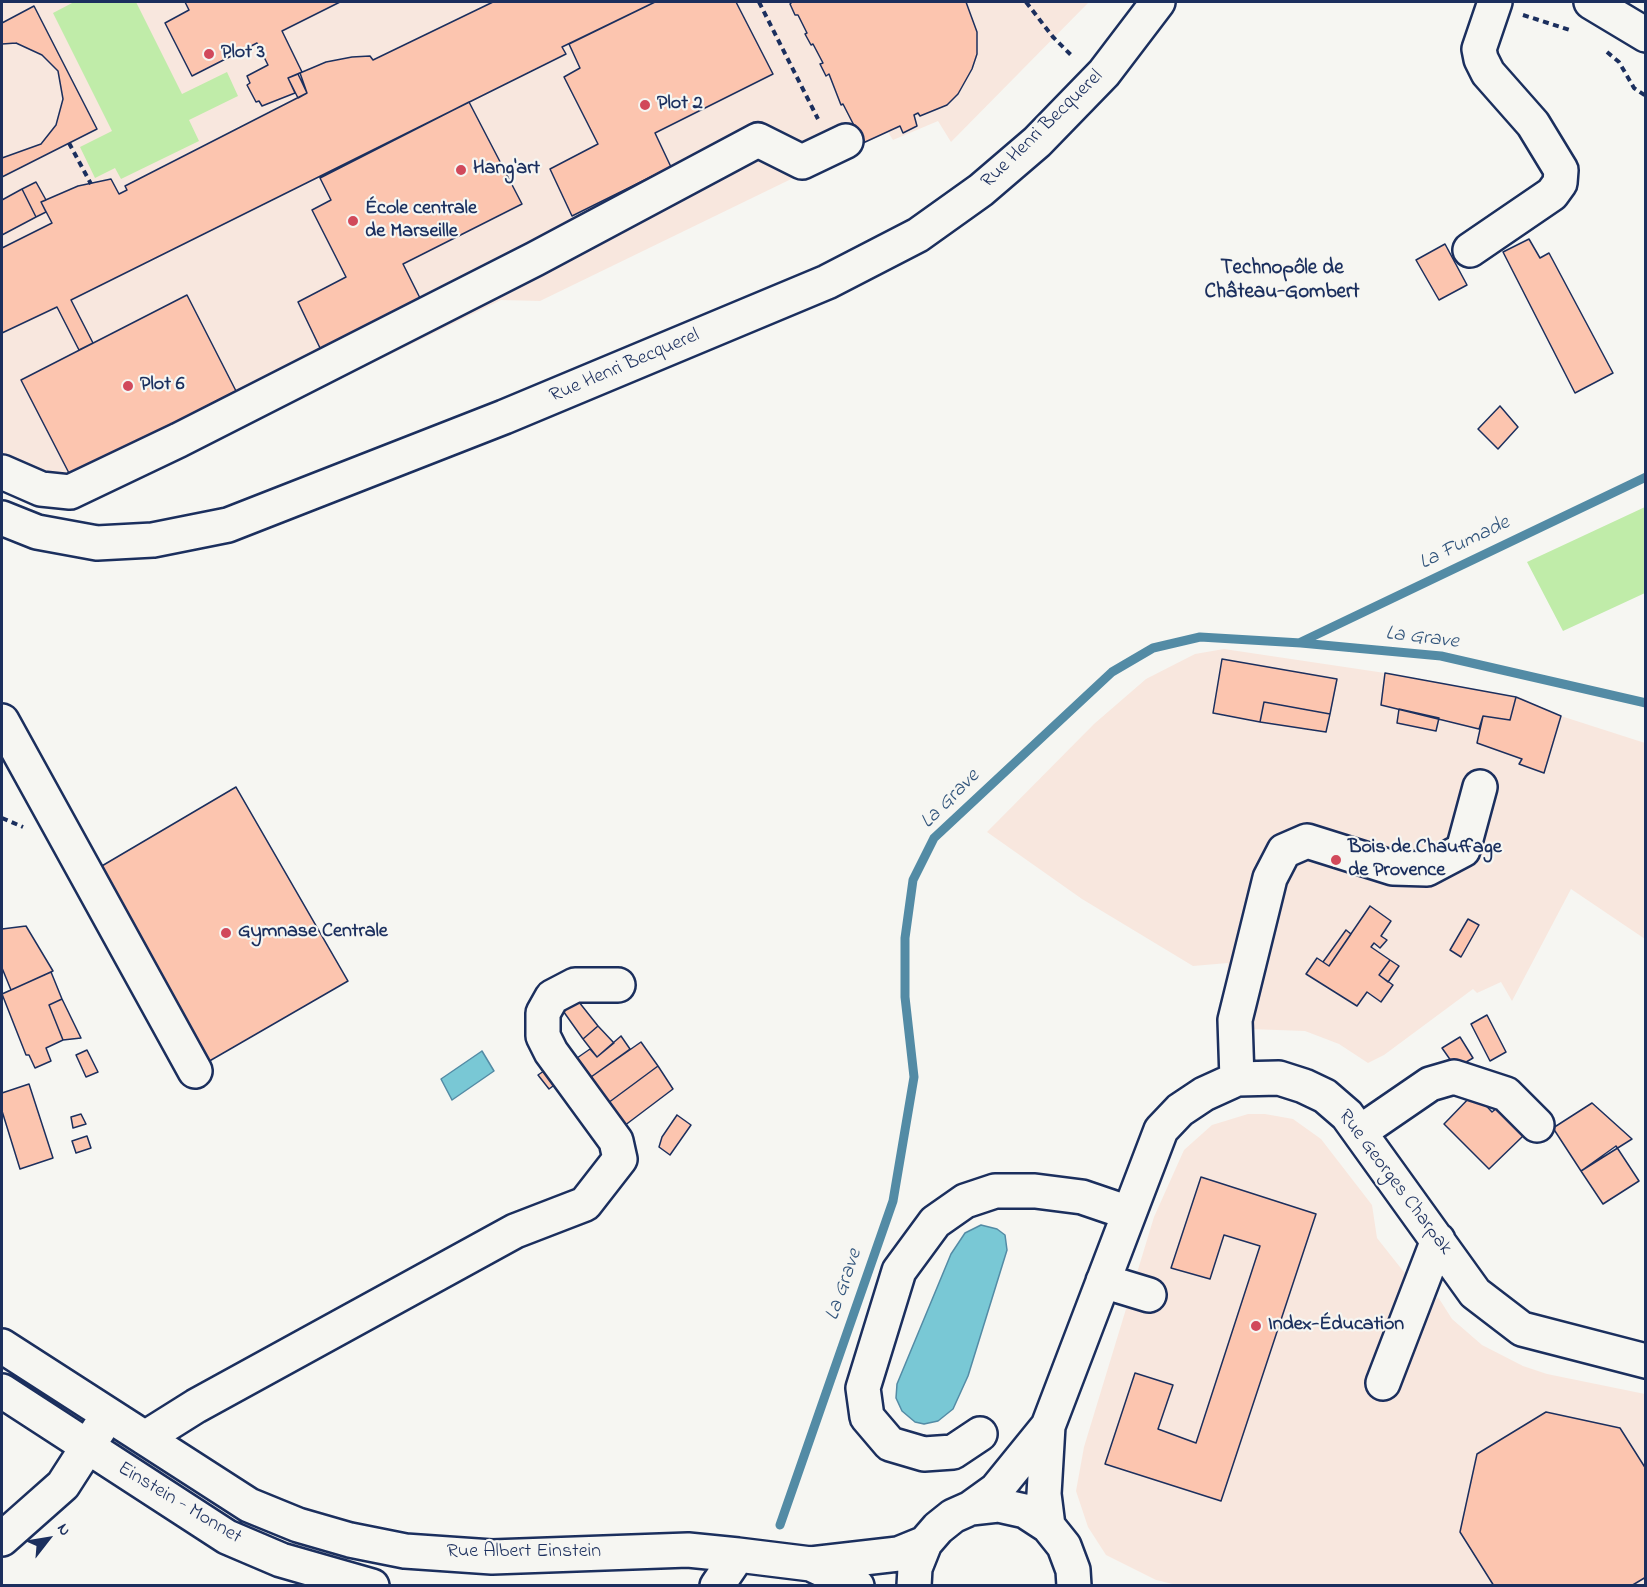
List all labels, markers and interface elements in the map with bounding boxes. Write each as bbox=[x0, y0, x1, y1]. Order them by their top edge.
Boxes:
place label: Plot 3 bbox=[221, 42, 265, 66]
marker: Plot 3 bbox=[202, 47, 216, 61]
street label: Rue Henri Becquerel bbox=[977, 66, 1109, 194]
place label: Plot 2 bbox=[657, 93, 703, 117]
marker: Plot 2 bbox=[638, 98, 652, 112]
place label: Hang'art bbox=[473, 158, 540, 182]
marker: Hang'art bbox=[454, 163, 468, 177]
place label: École centrale de Marseille bbox=[365, 198, 477, 245]
marker: École centrale de Marseille bbox=[346, 214, 360, 228]
district label: Technopôle de Château-Gombert bbox=[1205, 257, 1359, 307]
street label: Rue Henri Becquerel bbox=[547, 325, 703, 409]
place label: Plot 6 bbox=[140, 374, 185, 398]
marker: Plot 6 bbox=[121, 379, 135, 393]
water label: La Fumade bbox=[1416, 511, 1514, 577]
water label: La Grave bbox=[1384, 622, 1460, 656]
water label: La Grave bbox=[916, 765, 986, 835]
place label: Bois de Chauffage de Provence bbox=[1348, 837, 1502, 884]
marker: Bois de Chauffage de Provence bbox=[1329, 853, 1343, 867]
place label: Gymnase Centrale bbox=[238, 921, 388, 945]
marker: Gymnase Centrale bbox=[219, 926, 233, 940]
street label: Rue Georges Charpak bbox=[1332, 1106, 1456, 1260]
water label: La Grave bbox=[821, 1246, 869, 1324]
place label: Index-Éducation bbox=[1268, 1314, 1404, 1338]
marker: Index-Éducation bbox=[1249, 1319, 1263, 1333]
street label: Einstein - Monnet bbox=[113, 1458, 245, 1550]
north arrow bbox=[18, 1509, 78, 1569]
text: N bbox=[50, 1519, 76, 1541]
street label: Rue Albert Einstein bbox=[447, 1541, 601, 1565]

